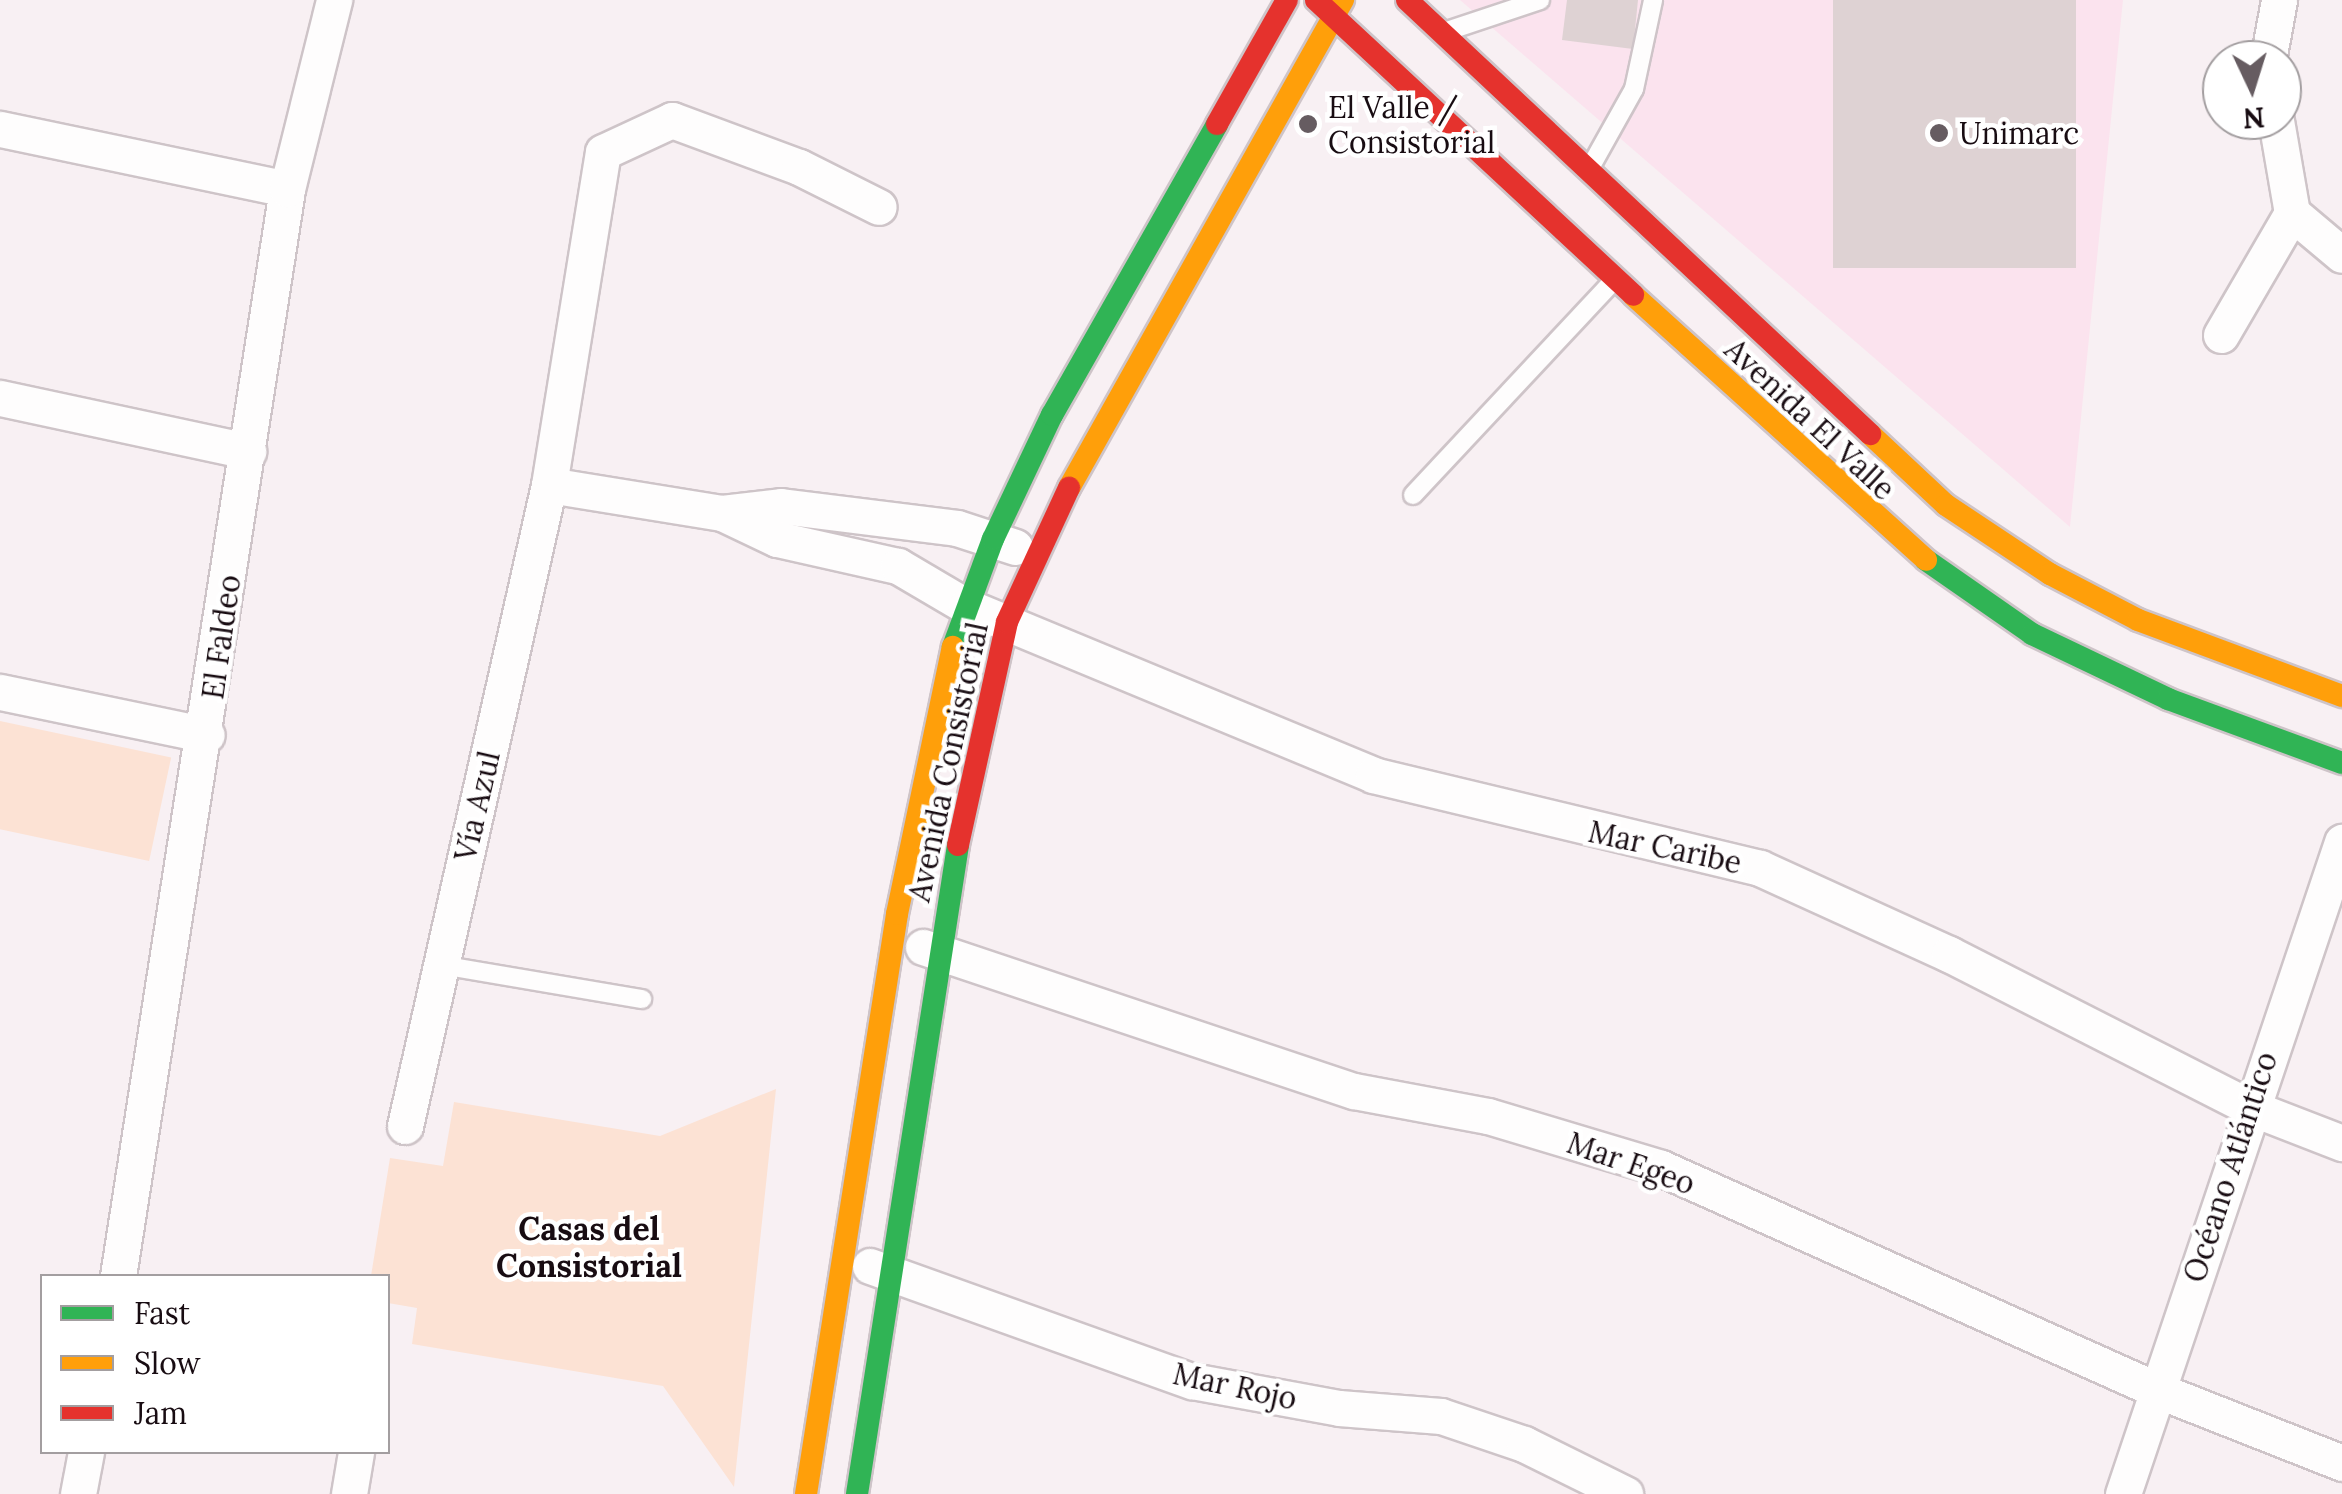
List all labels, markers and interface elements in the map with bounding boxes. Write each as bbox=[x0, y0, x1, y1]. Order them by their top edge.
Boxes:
north arrow bbox=[2202, 40, 2302, 140]
place label: El Valle / Consistorial bbox=[1328, 89, 1495, 160]
text: N bbox=[2242, 99, 2266, 137]
marker: El Valle / Consistorial bbox=[1297, 113, 1319, 135]
place label: Unimarc bbox=[1959, 115, 2079, 151]
marker: Unimarc bbox=[1928, 122, 1950, 144]
street label: Avenida El Valle bbox=[1718, 331, 1902, 507]
street label: El Faldeo bbox=[194, 573, 248, 701]
street label: Avenida Consistorial bbox=[901, 619, 995, 905]
street label: Vía Azul bbox=[447, 747, 507, 865]
street label: Mar Caribe bbox=[1585, 813, 1745, 881]
street label: Océano Atlántico bbox=[2176, 1047, 2284, 1287]
street label: Mar Egeo bbox=[1562, 1124, 1700, 1202]
district label: Casas del Consistorial bbox=[496, 1211, 682, 1286]
legend bbox=[40, 1274, 390, 1454]
text: Fast bbox=[134, 1294, 190, 1332]
text: Slow bbox=[134, 1344, 200, 1382]
street label: Mar Rojo bbox=[1170, 1355, 1300, 1417]
text: Jam bbox=[134, 1394, 187, 1432]

